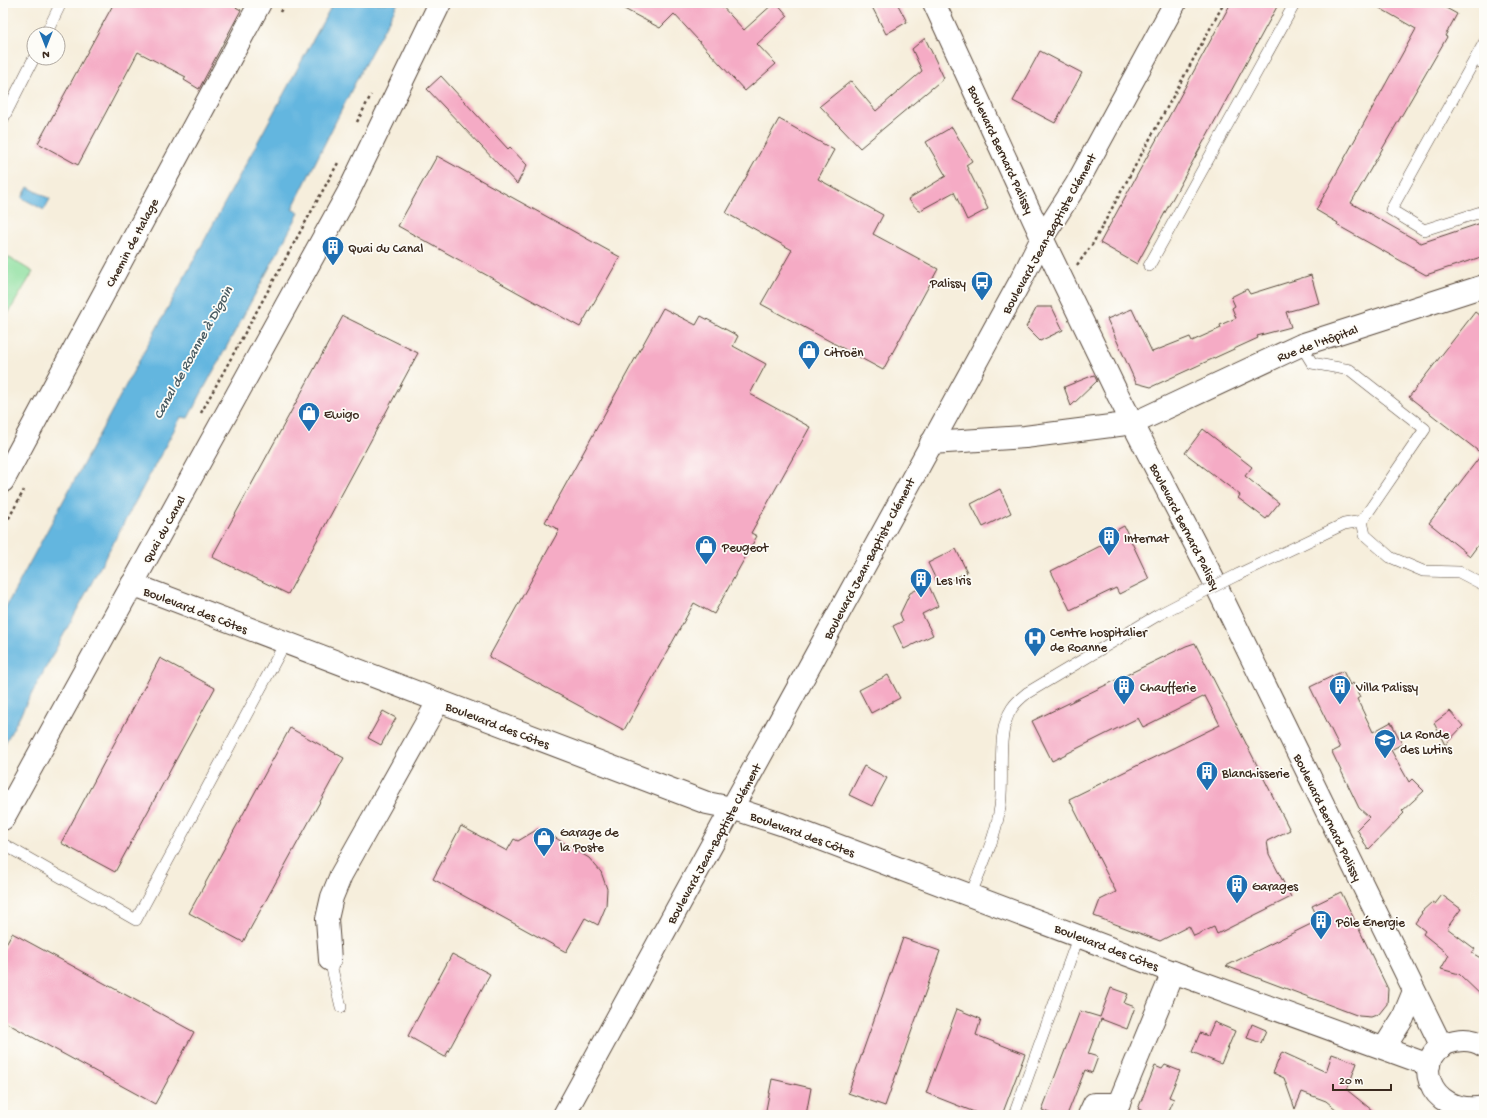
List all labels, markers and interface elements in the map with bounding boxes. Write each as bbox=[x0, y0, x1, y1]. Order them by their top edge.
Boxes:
north arrow bbox=[26, 26, 66, 66]
text: N bbox=[42, 48, 50, 60]
street label: Boulevard Bernard Palissy bbox=[963, 83, 1036, 217]
street label: Boulevard Jean-Baptiste Clément bbox=[999, 150, 1101, 318]
street label: Chemin de Halage bbox=[104, 196, 163, 290]
building icon: Quai du Canal bbox=[320, 234, 346, 267]
place label: Quai du Canal bbox=[348, 242, 423, 257]
bus stop icon: Palissy bbox=[969, 269, 995, 302]
place label: Palissy bbox=[929, 277, 967, 292]
water label: Canal de Roanne à Digoin bbox=[151, 283, 238, 423]
street label: Rue de l'Hôpital bbox=[1275, 323, 1361, 366]
shop icon: Citroën bbox=[796, 338, 822, 371]
place label: Citroën bbox=[824, 346, 864, 361]
shop icon: Ewigo bbox=[296, 400, 322, 433]
place label: Ewigo bbox=[324, 408, 359, 423]
street label: Boulevard Bernard Palissy bbox=[1145, 460, 1223, 593]
street label: Boulevard Jean-Baptiste Clément bbox=[821, 474, 920, 643]
street label: Quai du Canal bbox=[140, 494, 190, 567]
building icon: Internat bbox=[1096, 524, 1122, 557]
place label: Internat bbox=[1124, 532, 1170, 547]
shop icon: Peugeot bbox=[693, 533, 719, 566]
place label: Peugeot bbox=[721, 541, 770, 556]
building icon: Les Iris bbox=[908, 566, 934, 599]
place label: Les Iris bbox=[936, 574, 972, 589]
street label: Boulevard des Côtes bbox=[140, 584, 250, 638]
hospital icon: Centre hospitalier de Roanne bbox=[1022, 625, 1048, 658]
place label: Centre hospitalier de Roanne bbox=[1050, 626, 1148, 656]
building icon: Chaufferie bbox=[1111, 673, 1137, 706]
building icon: Villa Palissy bbox=[1327, 673, 1353, 706]
place label: Chaufferie bbox=[1140, 681, 1196, 696]
place label: Villa Palissy bbox=[1355, 681, 1419, 696]
street label: Boulevard des Côtes bbox=[442, 699, 552, 753]
school or university icon: La Ronde des Lutins bbox=[1372, 727, 1398, 760]
place label: La Ronde des Lutins bbox=[1400, 728, 1453, 758]
street label: Boulevard Bernard Palissy bbox=[1289, 751, 1364, 885]
building icon: Blanchisserie bbox=[1194, 759, 1220, 792]
street label: Boulevard Jean-Baptiste Clément bbox=[664, 760, 766, 928]
place label: Blanchisserie bbox=[1221, 767, 1290, 782]
street label: Boulevard des Côtes bbox=[747, 809, 858, 862]
shop icon: Garage de la Poste bbox=[531, 825, 557, 858]
place label: Garage de la Poste bbox=[560, 826, 619, 856]
building icon: Garages bbox=[1224, 872, 1250, 905]
place label: Garages bbox=[1252, 880, 1299, 895]
building icon: Pôle Énergie bbox=[1308, 908, 1334, 941]
place label: Pôle Énergie bbox=[1335, 915, 1405, 931]
street label: Boulevard des Côtes bbox=[1051, 921, 1161, 975]
scale bar bbox=[1333, 1066, 1391, 1092]
text: 20 m bbox=[1339, 1075, 1364, 1089]

